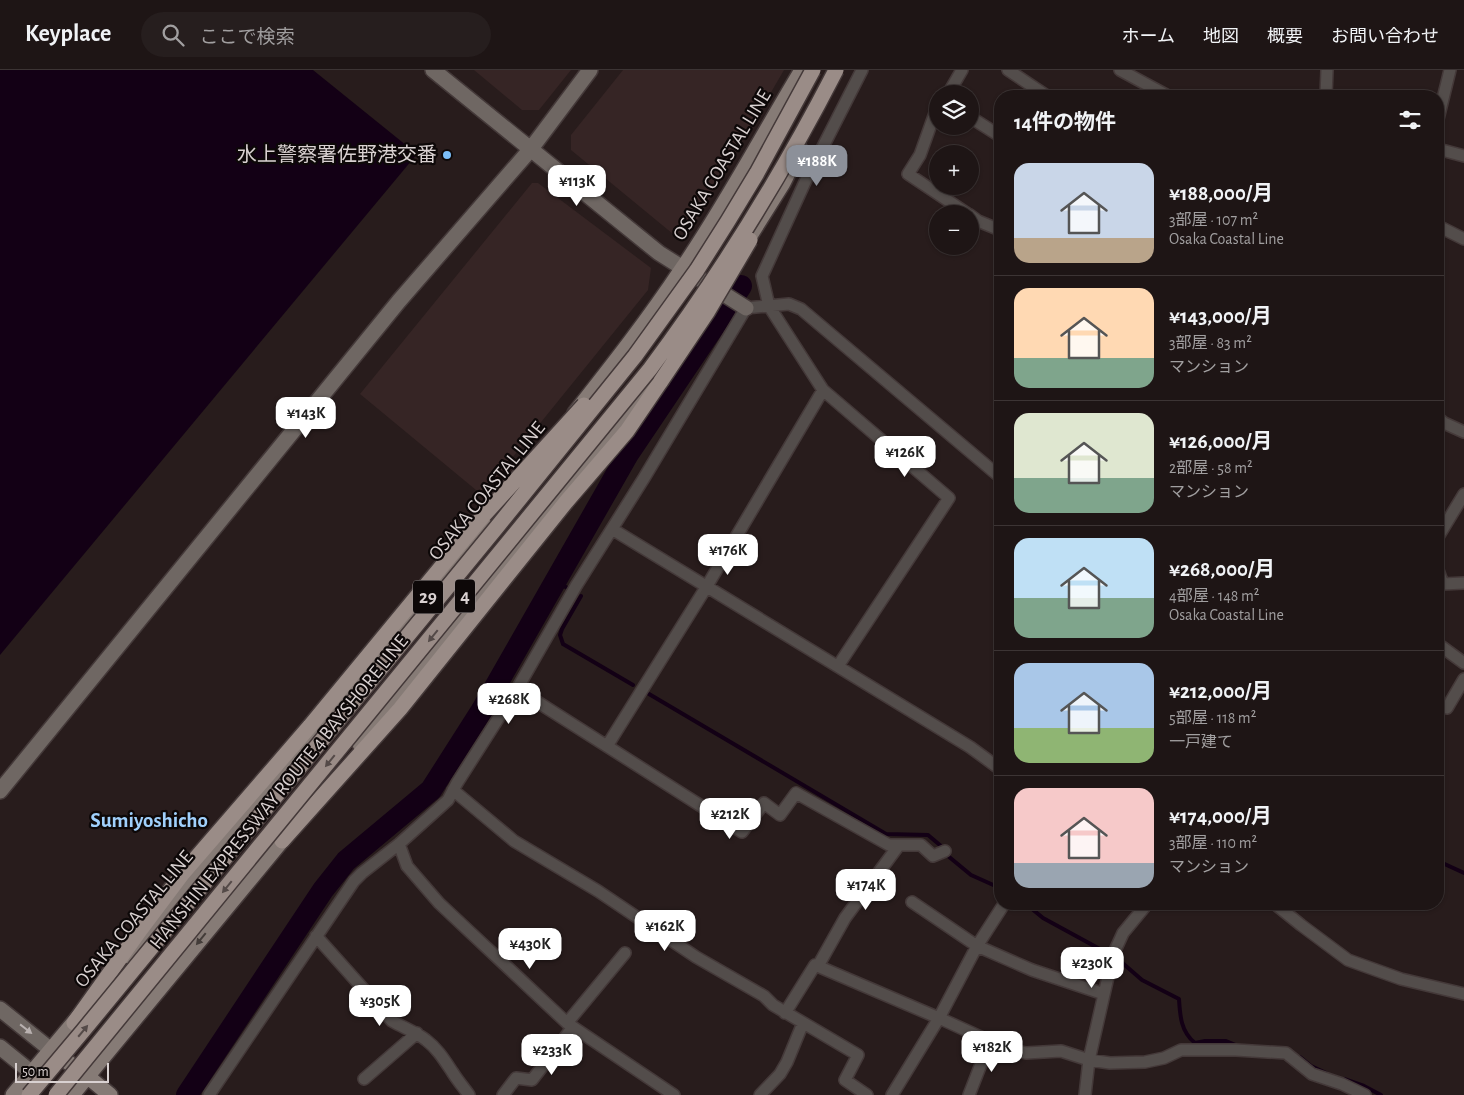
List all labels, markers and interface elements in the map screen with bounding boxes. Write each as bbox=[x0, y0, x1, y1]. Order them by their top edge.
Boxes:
search box bbox=[141, 12, 491, 57]
icon: search bbox=[159, 21, 187, 49]
text: Keyplace bbox=[25, 22, 111, 46]
text: ここで検索 bbox=[199, 28, 294, 47]
text: ホーム bbox=[1122, 28, 1175, 46]
text: 地図 bbox=[1203, 28, 1239, 46]
text: 概要 bbox=[1267, 28, 1303, 46]
text: お問い合わせ bbox=[1331, 28, 1439, 46]
map controls bbox=[929, 85, 979, 255]
button: layers bbox=[929, 85, 979, 135]
street label: OSAKA COASTAL LINE bbox=[669, 86, 775, 244]
icon: filters bbox=[1396, 106, 1424, 134]
text: 14件の物件 bbox=[1014, 112, 1116, 133]
place label: 水上警察署佐野港交番 bbox=[237, 144, 437, 165]
pin: ¥188K bbox=[782, 144, 852, 187]
button: + bbox=[929, 145, 979, 195]
marker: 水上警察署佐野港交番 bbox=[441, 149, 453, 161]
text: ¥188K bbox=[797, 153, 837, 169]
pin: ¥113K bbox=[542, 164, 612, 207]
text: ¥113K bbox=[559, 173, 595, 189]
icon: home bbox=[1054, 183, 1114, 243]
text: ¥188,000/月 bbox=[1169, 183, 1273, 204]
button: − bbox=[929, 205, 979, 255]
text: 3部屋 · 107 m² bbox=[1169, 212, 1258, 228]
text: Osaka Coastal Line bbox=[1169, 231, 1284, 247]
text: ¥143,000/月 bbox=[1169, 306, 1272, 327]
icon: home bbox=[1054, 308, 1114, 368]
text: 3部屋 · 83 m² bbox=[1169, 335, 1252, 351]
text: マンション bbox=[1169, 359, 1249, 375]
pin: ¥143K bbox=[271, 396, 341, 439]
text: ¥143K bbox=[287, 405, 325, 421]
street label: OSAKA COASTAL LINE bbox=[425, 418, 549, 564]
text: ¥126,000/月 bbox=[1169, 431, 1272, 452]
icon: home bbox=[1054, 433, 1114, 493]
pin: ¥126K bbox=[870, 436, 940, 478]
text: ¥126K bbox=[886, 444, 924, 460]
text: 2部屋 · 58 m² bbox=[1169, 460, 1253, 476]
text: マンション bbox=[1169, 484, 1249, 500]
pin: ¥176K bbox=[693, 534, 763, 576]
text: ¥176K bbox=[709, 542, 747, 558]
icon: home bbox=[1054, 558, 1114, 618]
text: ¥268,000/月 bbox=[1169, 559, 1275, 580]
road number: 4 bbox=[455, 580, 475, 612]
road number: 29 bbox=[413, 581, 443, 614]
text: 4部屋 · 148 m² bbox=[1169, 588, 1259, 604]
text: Osaka Coastal Line bbox=[1169, 607, 1284, 623]
one-way arrow bbox=[427, 629, 439, 641]
street label: HANSHIN EXPRESSWAY ROUTE 4 BAYSHORE LINE bbox=[146, 631, 412, 953]
text: ¥212,000/月 bbox=[1169, 681, 1272, 702]
pin: ¥268K bbox=[474, 682, 544, 725]
icon: home bbox=[1054, 683, 1114, 743]
text: ¥268K bbox=[489, 691, 529, 707]
text: 5部屋 · 118 m² bbox=[1169, 710, 1256, 726]
text: 一戸建て bbox=[1169, 734, 1233, 750]
one-way arrow bbox=[325, 755, 336, 768]
pin: ¥212K bbox=[695, 798, 765, 840]
text: ¥212K bbox=[711, 806, 749, 822]
text: ¥174,000/月 bbox=[1169, 806, 1272, 827]
icon: home bbox=[1054, 808, 1114, 868]
district label: Sumiyoshicho bbox=[90, 810, 208, 831]
text: 3部屋 · 110 m² bbox=[1169, 835, 1257, 851]
street label: OSAKA COASTAL LINE bbox=[71, 846, 197, 991]
text: マンション bbox=[1169, 859, 1249, 875]
pin: ¥174K bbox=[831, 868, 901, 911]
text: ¥174K bbox=[847, 877, 885, 893]
one-way arrow bbox=[222, 880, 233, 893]
pin: ¥162K bbox=[630, 910, 700, 952]
text: ¥162K bbox=[646, 918, 684, 934]
pin: ¥430K bbox=[495, 928, 565, 970]
one-way arrow bbox=[196, 932, 207, 945]
text: ¥430K bbox=[509, 936, 551, 952]
pin: ¥230K bbox=[1057, 946, 1127, 989]
text: ¥230K bbox=[1072, 955, 1112, 971]
pin: ¥305K bbox=[345, 984, 415, 1027]
text: ¥305K bbox=[360, 993, 400, 1009]
one-way arrow bbox=[19, 1024, 32, 1035]
one-way arrow bbox=[77, 1025, 88, 1037]
pin: ¥182K bbox=[957, 1030, 1027, 1073]
pin: ¥233K bbox=[517, 1034, 587, 1076]
text: ¥182K bbox=[973, 1039, 1011, 1055]
text: ¥233K bbox=[532, 1042, 572, 1058]
scale bar bbox=[15, 1060, 109, 1083]
text: 50 m bbox=[22, 1065, 49, 1079]

